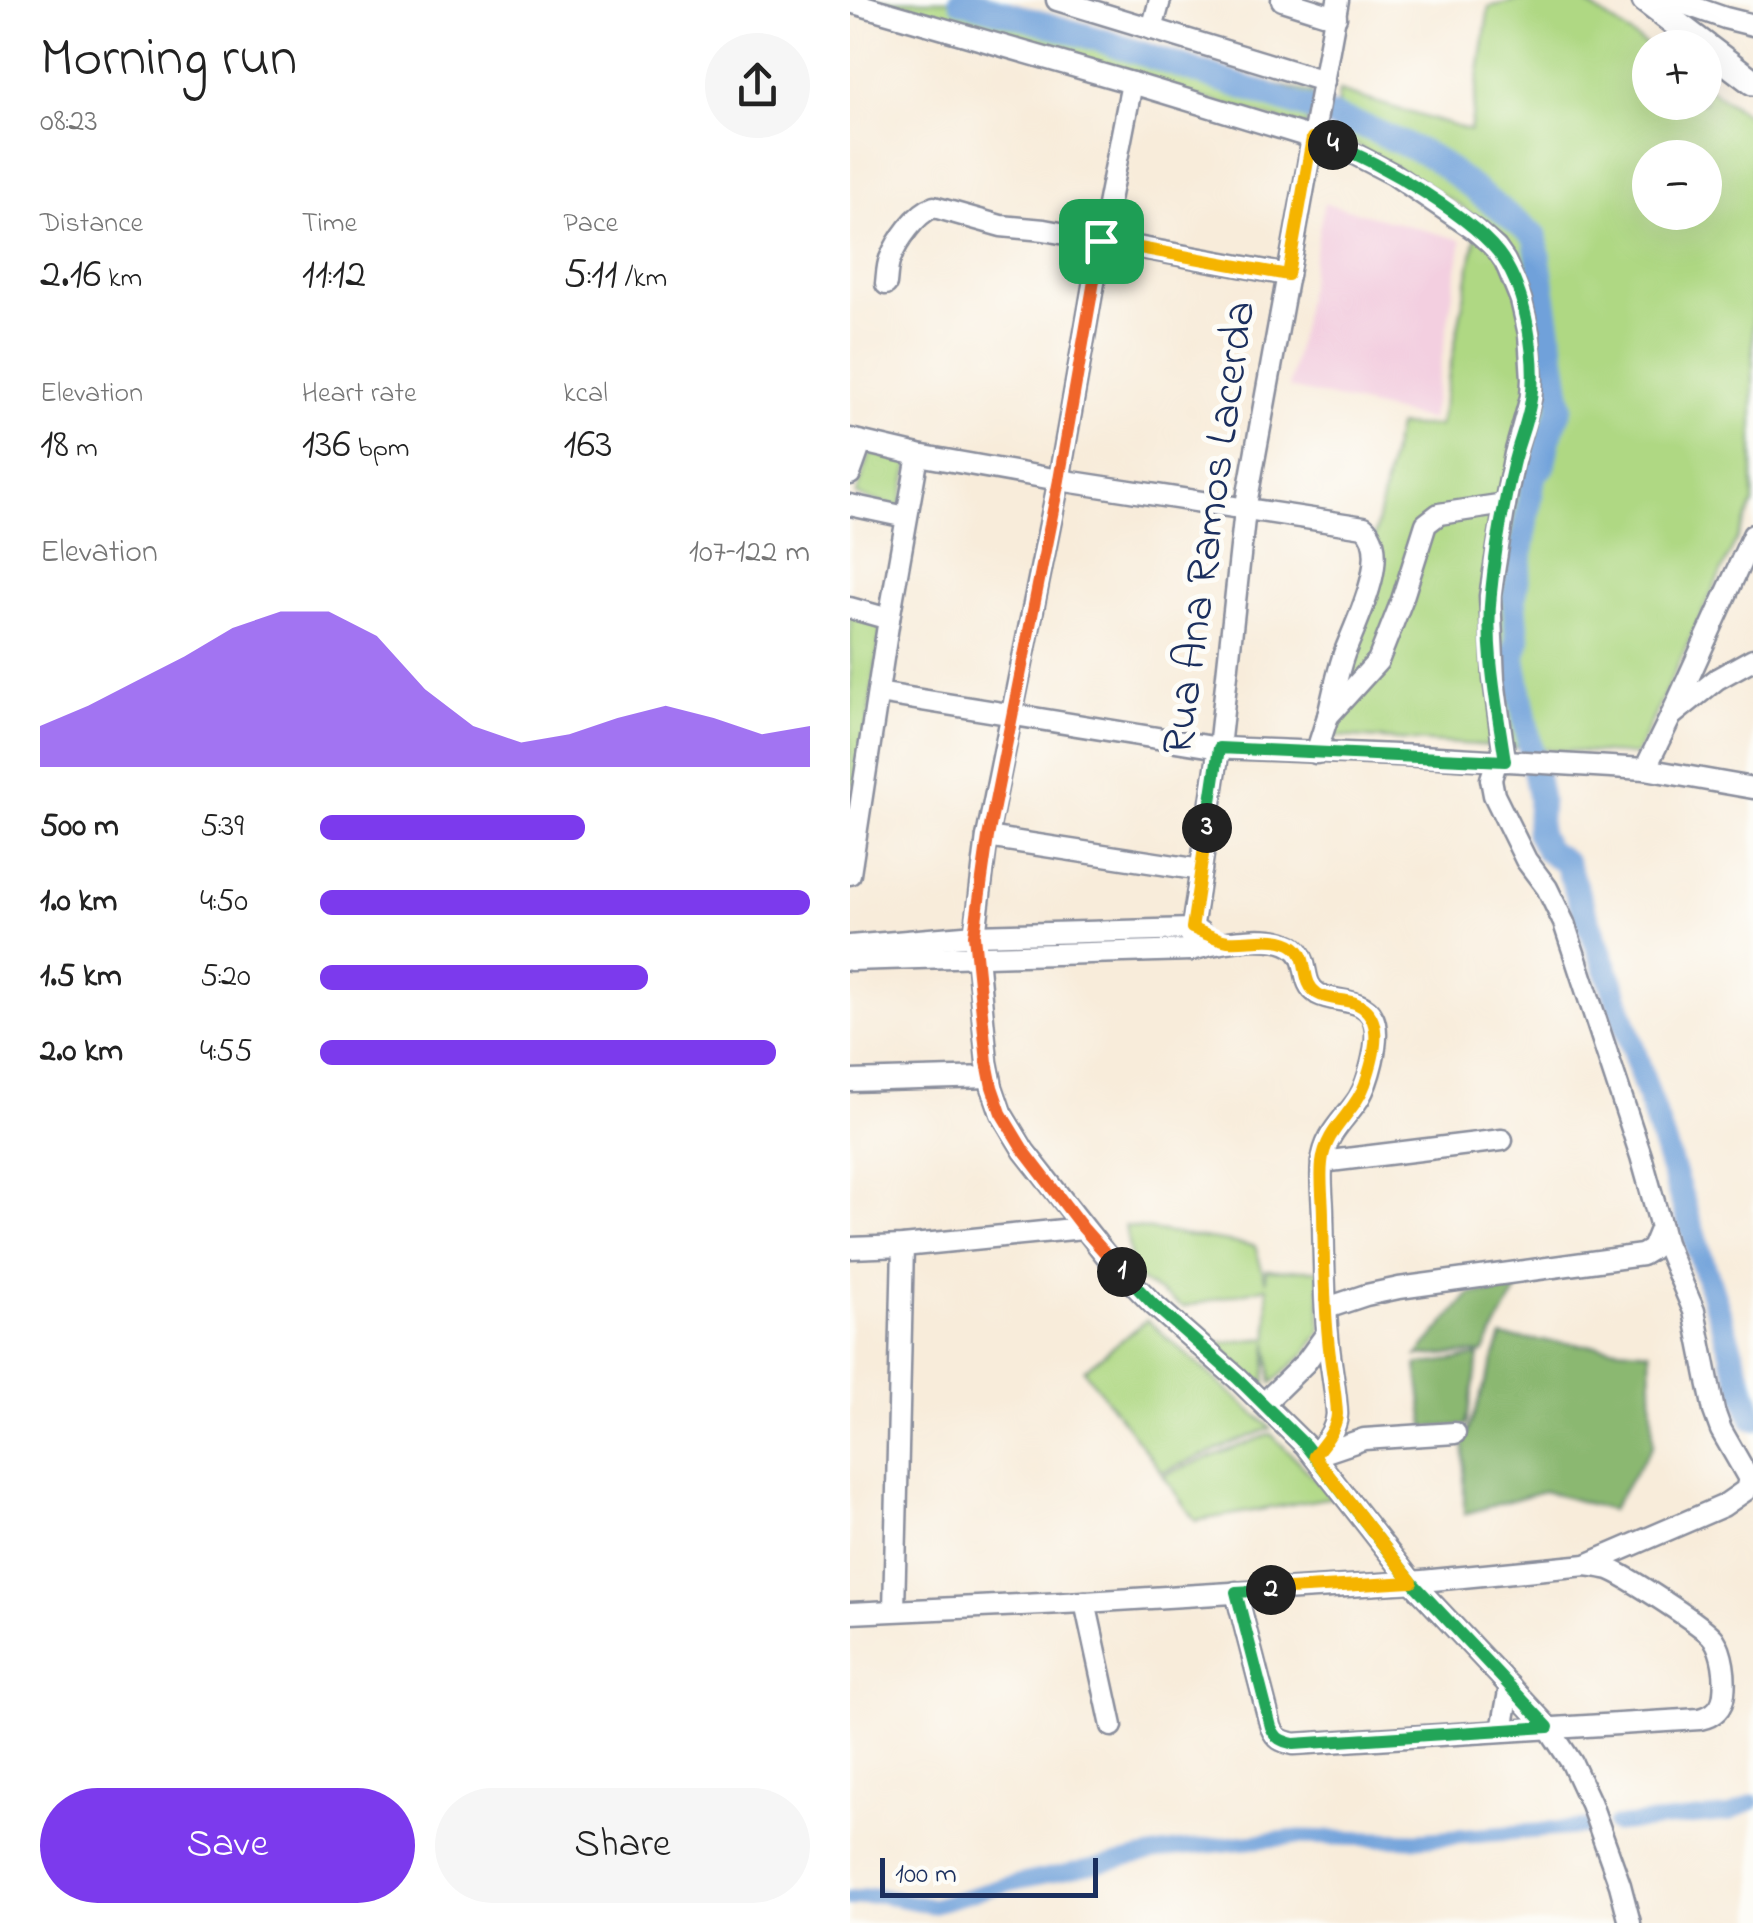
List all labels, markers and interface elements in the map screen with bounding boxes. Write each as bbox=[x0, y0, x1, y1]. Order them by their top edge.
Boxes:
text: Morning run bbox=[40, 21, 297, 101]
map controls bbox=[1632, 30, 1722, 230]
button: + bbox=[1632, 30, 1722, 120]
button: share bbox=[705, 33, 810, 138]
text: 08:23 bbox=[40, 99, 98, 146]
pin: 4 bbox=[1308, 120, 1358, 170]
text: 4 bbox=[1327, 124, 1339, 165]
button: − bbox=[1632, 140, 1722, 230]
pin bbox=[1059, 199, 1144, 284]
text: Distance bbox=[40, 204, 143, 245]
text: Time bbox=[302, 204, 357, 245]
text: Pace bbox=[563, 204, 618, 245]
icon: arrive bbox=[1074, 214, 1129, 269]
text: 2.16 bbox=[40, 245, 101, 306]
text: 11:12 bbox=[302, 245, 366, 306]
text: 5:11 bbox=[563, 245, 618, 306]
text: km bbox=[101, 259, 142, 300]
text: /km bbox=[618, 259, 667, 300]
street label: Rua Ana Ramos Lacerda bbox=[1146, 297, 1276, 759]
text: Elevation bbox=[40, 374, 143, 415]
text: Heart rate bbox=[302, 374, 416, 415]
text: kcal bbox=[563, 374, 608, 415]
text: 18 bbox=[40, 415, 69, 476]
text: 136 bbox=[302, 415, 351, 476]
text: 163 bbox=[563, 415, 613, 476]
text: m bbox=[69, 429, 98, 470]
text: bpm bbox=[351, 429, 410, 470]
text: Elevation bbox=[40, 530, 158, 577]
text: 107–122 m bbox=[689, 530, 810, 577]
pin: 3 bbox=[1182, 803, 1232, 853]
text: 500 m bbox=[40, 804, 119, 851]
text: 5:39 bbox=[200, 804, 244, 851]
text: 3 bbox=[1201, 807, 1213, 848]
text: 1.0 km bbox=[40, 879, 117, 926]
text: 4:50 bbox=[200, 879, 248, 926]
text: 1.5 km bbox=[40, 954, 122, 1001]
text: 5:20 bbox=[200, 954, 251, 1001]
text: 2.0 km bbox=[40, 1029, 123, 1076]
text: 4:55 bbox=[200, 1029, 253, 1076]
pin: 1 bbox=[1097, 1247, 1147, 1297]
text: 1 bbox=[1118, 1251, 1126, 1292]
pin: 2 bbox=[1246, 1565, 1296, 1615]
text: 2 bbox=[1264, 1569, 1278, 1610]
button: Save bbox=[40, 1788, 415, 1903]
button: Share bbox=[435, 1788, 810, 1903]
scale bar bbox=[880, 1853, 1098, 1898]
text: 100 m bbox=[895, 1855, 957, 1896]

